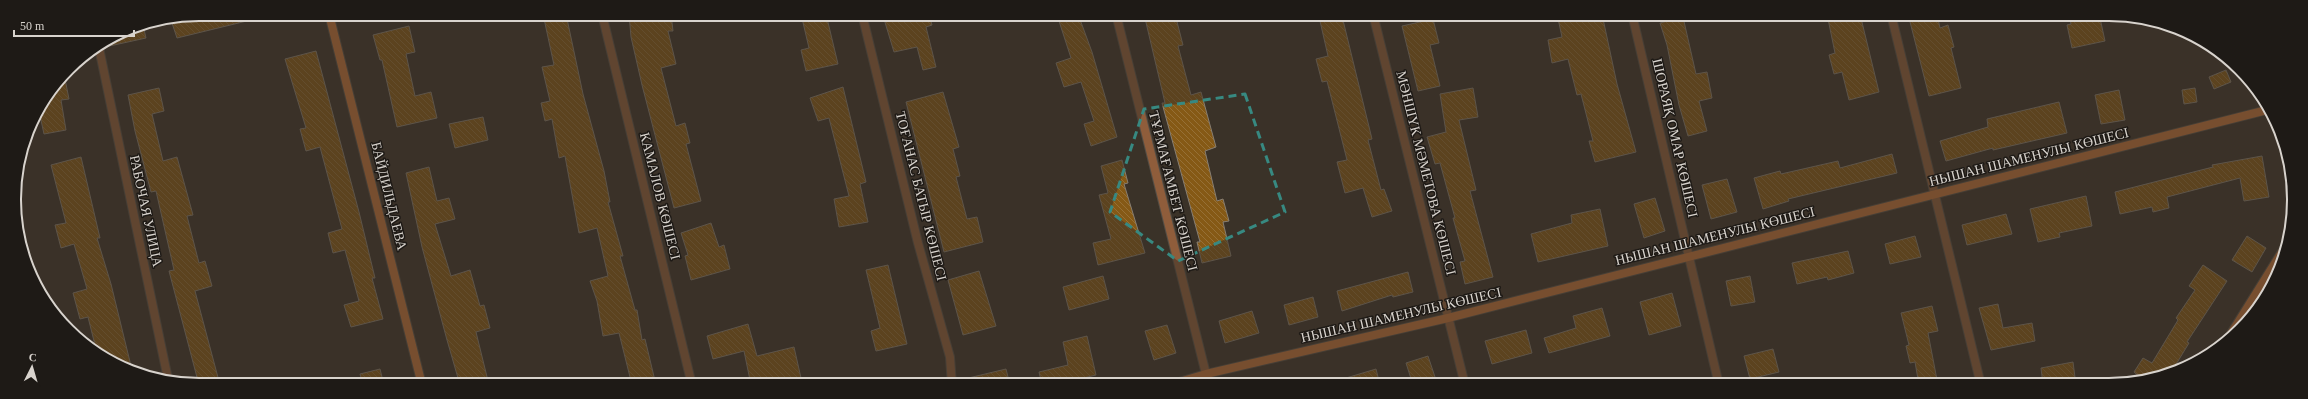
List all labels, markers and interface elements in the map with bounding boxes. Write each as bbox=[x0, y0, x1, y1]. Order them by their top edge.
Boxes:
scale bar bbox=[14, 12, 134, 38]
text: 50 m bbox=[20, 19, 45, 33]
street label: ШОРАЯҚ ОМАР КӨШЕСІ bbox=[1649, 57, 1701, 219]
street label: МӘНШҮК МӘМЕТОВА КӨШЕСІ bbox=[1393, 69, 1459, 277]
street label: ТҰРМАҒАМБЕТ КӨШЕСІ bbox=[1146, 109, 1200, 273]
street label: ТОҒАНАС БАТЫР КӨШЕСІ bbox=[893, 110, 949, 283]
street label: НЫШАН ШАМЕНУЛЫ КӨШЕСІ bbox=[1928, 125, 2131, 189]
street label: КАМАЛОВ КӨШЕСІ bbox=[637, 131, 683, 261]
street label: БАЙДИЛЬДАЕВА bbox=[368, 140, 411, 253]
street label: РАБОЧАЯ УЛИЦА bbox=[127, 154, 165, 269]
street label: НЫШАН ШАМЕНУЛЫ КӨШЕСІ bbox=[1614, 204, 1817, 268]
street label: НЫШАН ШАМЕНУЛЫ КӨШЕСІ bbox=[1299, 285, 1503, 345]
north arrow bbox=[12, 347, 52, 387]
text: С bbox=[28, 351, 37, 363]

